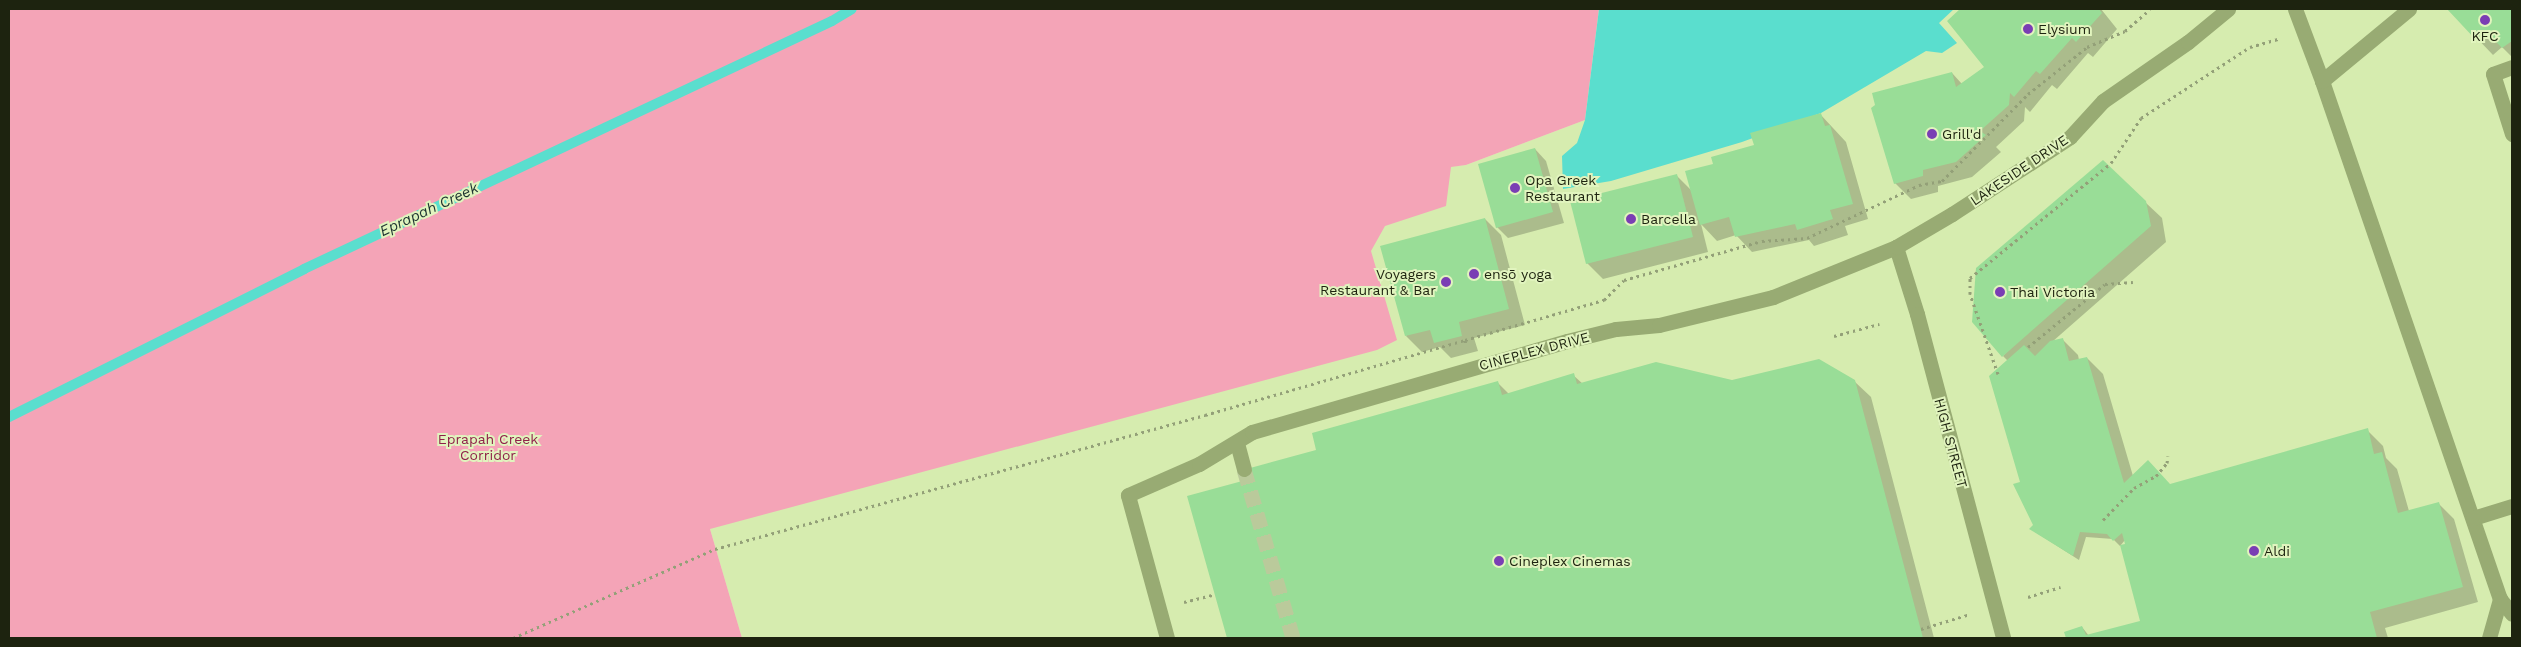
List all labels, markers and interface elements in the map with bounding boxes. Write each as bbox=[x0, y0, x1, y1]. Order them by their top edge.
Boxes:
marker: KFC bbox=[2479, 14, 2491, 26]
place label: Elysium bbox=[2038, 21, 2091, 37]
marker: Elysium bbox=[2022, 23, 2034, 35]
place label: KFC bbox=[2471, 28, 2499, 44]
place label: Grill'd bbox=[1942, 126, 1982, 142]
marker: Grill'd bbox=[1926, 128, 1938, 140]
street label: LAKESIDE DRIVE bbox=[1967, 131, 2071, 209]
place label: Opa Greek Restaurant bbox=[1525, 172, 1600, 204]
water label: Eprapah Creek bbox=[377, 179, 481, 241]
marker: Opa Greek Restaurant bbox=[1509, 182, 1521, 194]
place label: Barcella bbox=[1641, 211, 1696, 227]
marker: Barcella bbox=[1625, 213, 1637, 225]
place label: Voyagers Restaurant & Bar bbox=[1320, 266, 1436, 298]
place label: ensō yoga bbox=[1484, 266, 1552, 282]
marker: ensō yoga bbox=[1468, 268, 1480, 280]
marker: Voyagers Restaurant & Bar bbox=[1440, 276, 1452, 288]
place label: Thai Victoria bbox=[2010, 284, 2096, 300]
marker: Thai Victoria bbox=[1994, 286, 2006, 298]
street label: CINEPLEX DRIVE bbox=[1477, 328, 1591, 374]
street label: HIGH STREET bbox=[1931, 396, 1971, 490]
park label: Eprapah Creek Corridor bbox=[438, 431, 538, 464]
place label: Aldi bbox=[2264, 543, 2290, 559]
marker: Aldi bbox=[2248, 545, 2260, 557]
place label: Cineplex Cinemas bbox=[1509, 553, 1631, 569]
marker: Cineplex Cinemas bbox=[1493, 555, 1505, 567]

